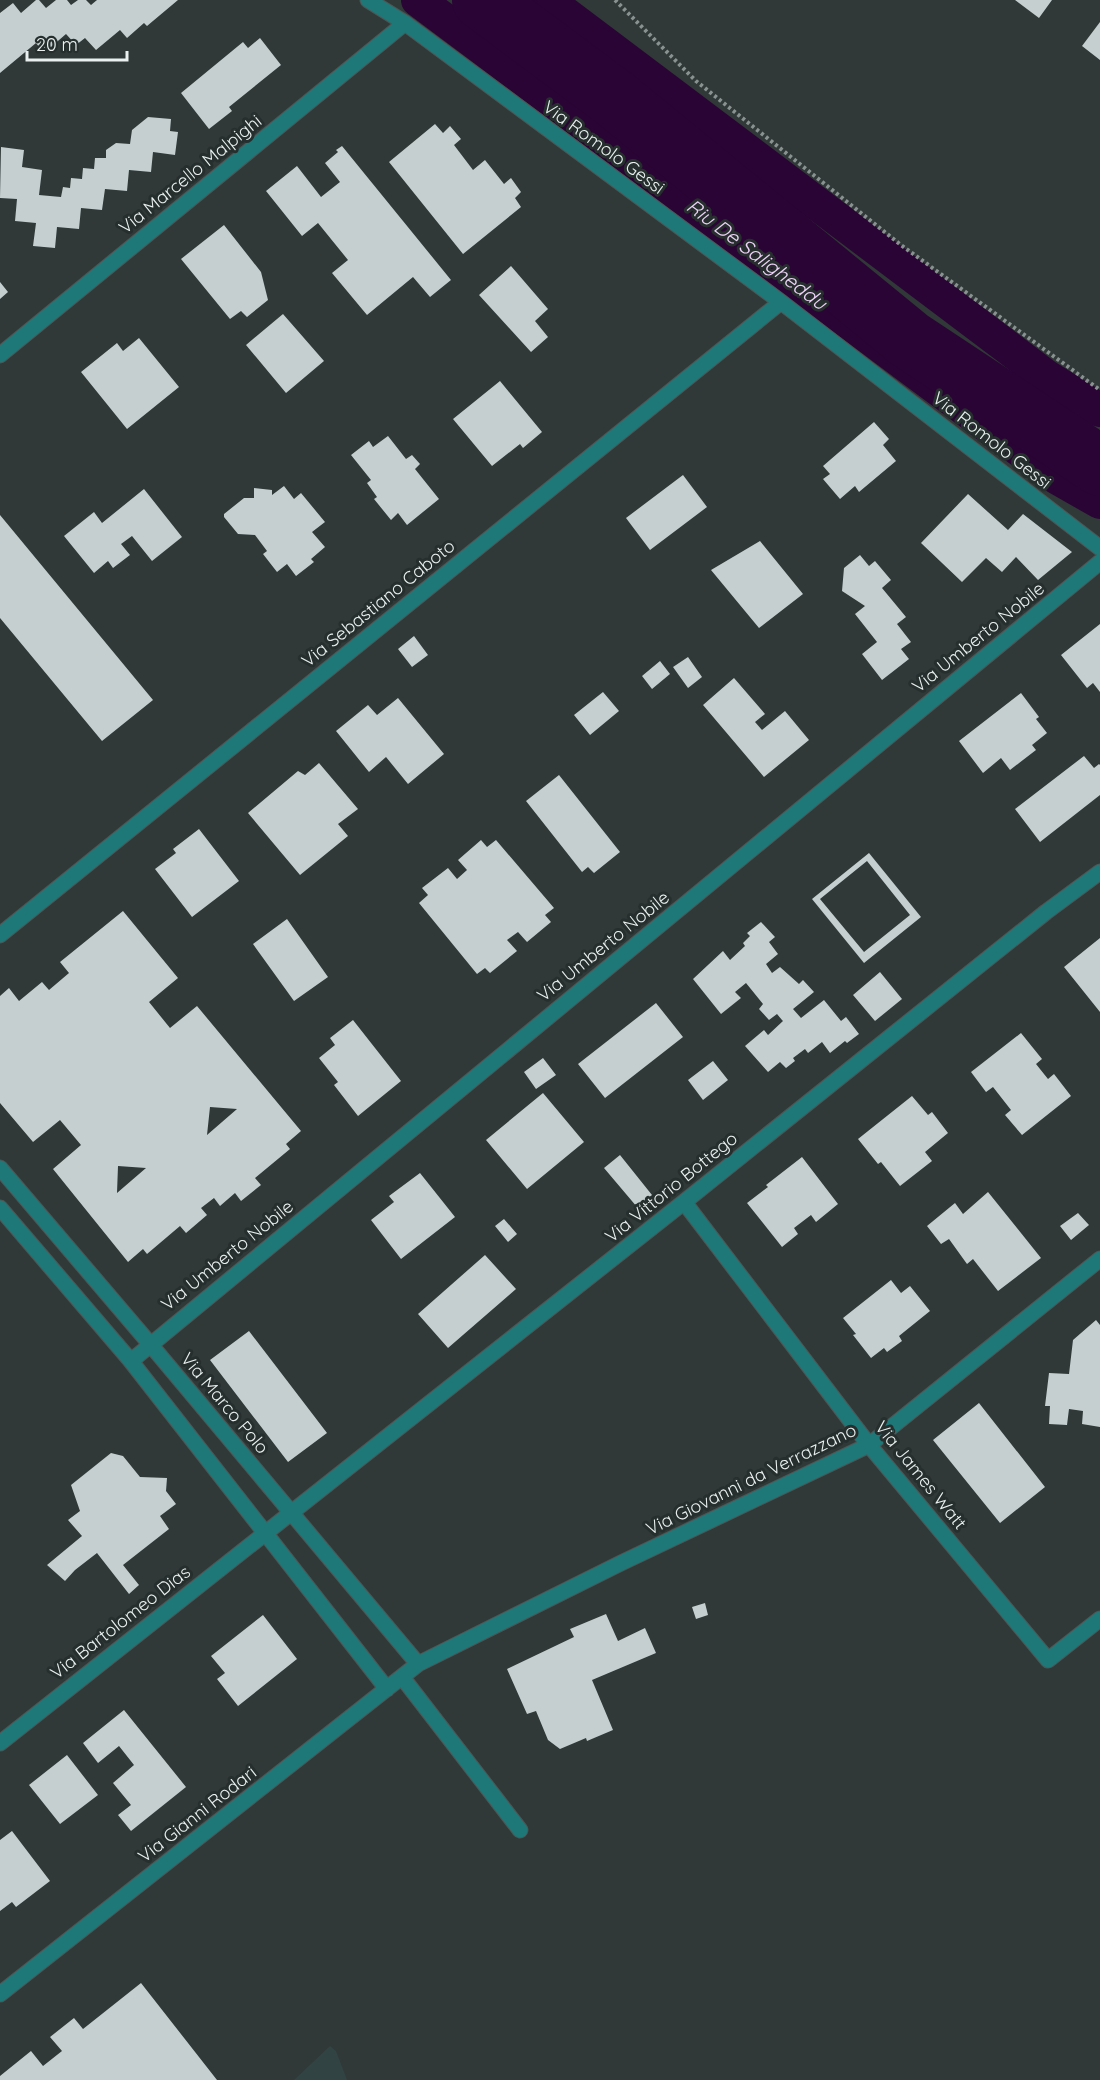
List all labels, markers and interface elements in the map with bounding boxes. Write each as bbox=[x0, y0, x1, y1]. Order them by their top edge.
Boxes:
scale bar bbox=[27, 24, 128, 62]
text: 20 m bbox=[36, 33, 78, 56]
street label: Via Romolo Gessi bbox=[539, 95, 669, 199]
street label: Via Marcello Malpighi bbox=[114, 109, 266, 239]
water label: Riu De Saligheddu bbox=[682, 193, 833, 316]
street label: Via Romolo Gessi bbox=[928, 386, 1056, 494]
street label: Via Sebastiano Caboto bbox=[297, 534, 459, 672]
street label: Via Umberto Nobile bbox=[907, 577, 1049, 697]
street label: Via Umberto Nobile bbox=[532, 886, 674, 1006]
street label: Via Vittorio Bottego bbox=[600, 1127, 742, 1247]
street label: Via Umberto Nobile bbox=[156, 1195, 298, 1315]
street label: Via Marco Polo bbox=[176, 1348, 274, 1458]
street label: Via James Watt bbox=[870, 1416, 972, 1534]
street label: Via Giovanni da Verrazzano bbox=[642, 1418, 860, 1540]
street label: Via Bartolomeo Dias bbox=[45, 1560, 195, 1684]
street label: Via Gianni Rodari bbox=[133, 1761, 261, 1867]

